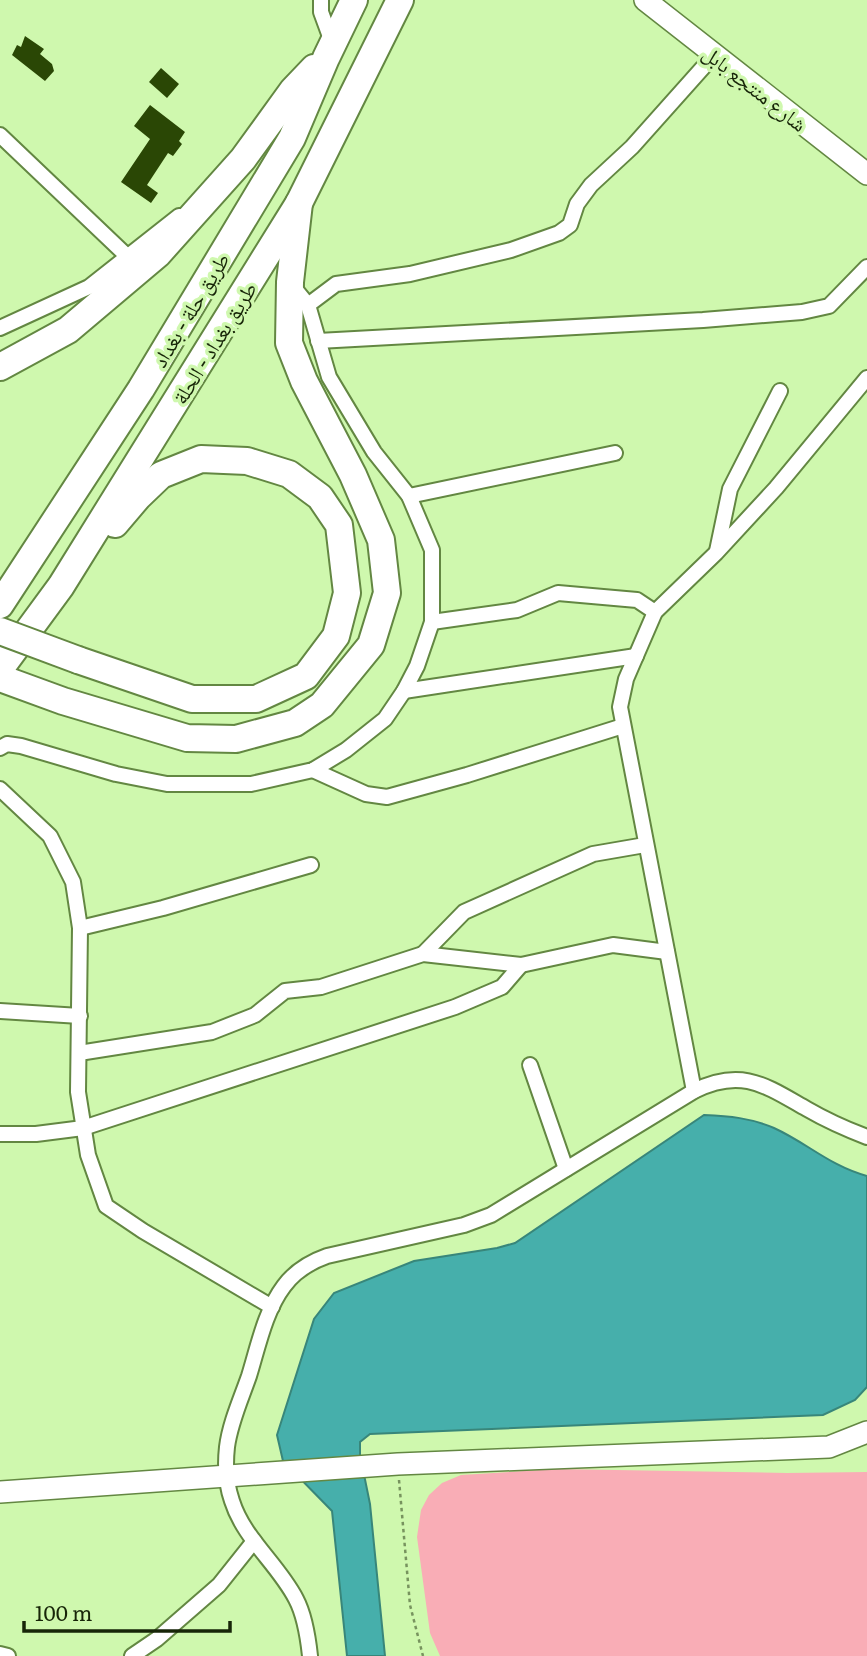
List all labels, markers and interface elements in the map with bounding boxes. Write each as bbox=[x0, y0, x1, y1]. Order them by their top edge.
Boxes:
street label: شارع منتجع بابل bbox=[697, 36, 815, 138]
street label: طريق حلة - بغداد bbox=[142, 246, 236, 372]
street label: طريق بغداد - الحلة bbox=[163, 275, 263, 409]
scale bar bbox=[24, 1590, 231, 1634]
text: 100 m bbox=[35, 1596, 92, 1627]

